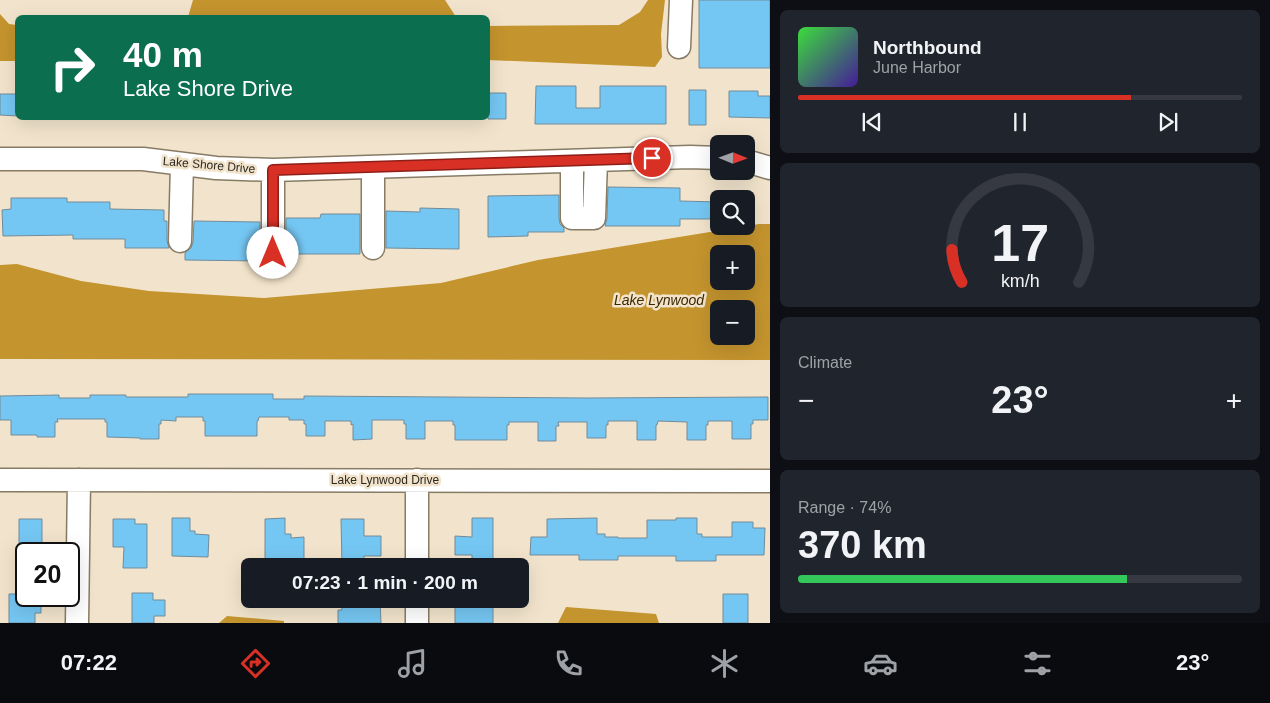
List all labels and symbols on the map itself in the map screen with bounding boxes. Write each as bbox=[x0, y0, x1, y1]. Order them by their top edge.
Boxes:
north arrow bbox=[710, 135, 755, 180]
pin bbox=[631, 137, 673, 179]
street label: Lake Shore Drive bbox=[162, 154, 256, 176]
position arrow bbox=[246, 226, 298, 278]
water label: Lake Lynwood bbox=[614, 292, 705, 308]
street label: Lake Lynwood Drive bbox=[331, 473, 439, 487]
speed limit sign: 20 bbox=[15, 542, 80, 607]

